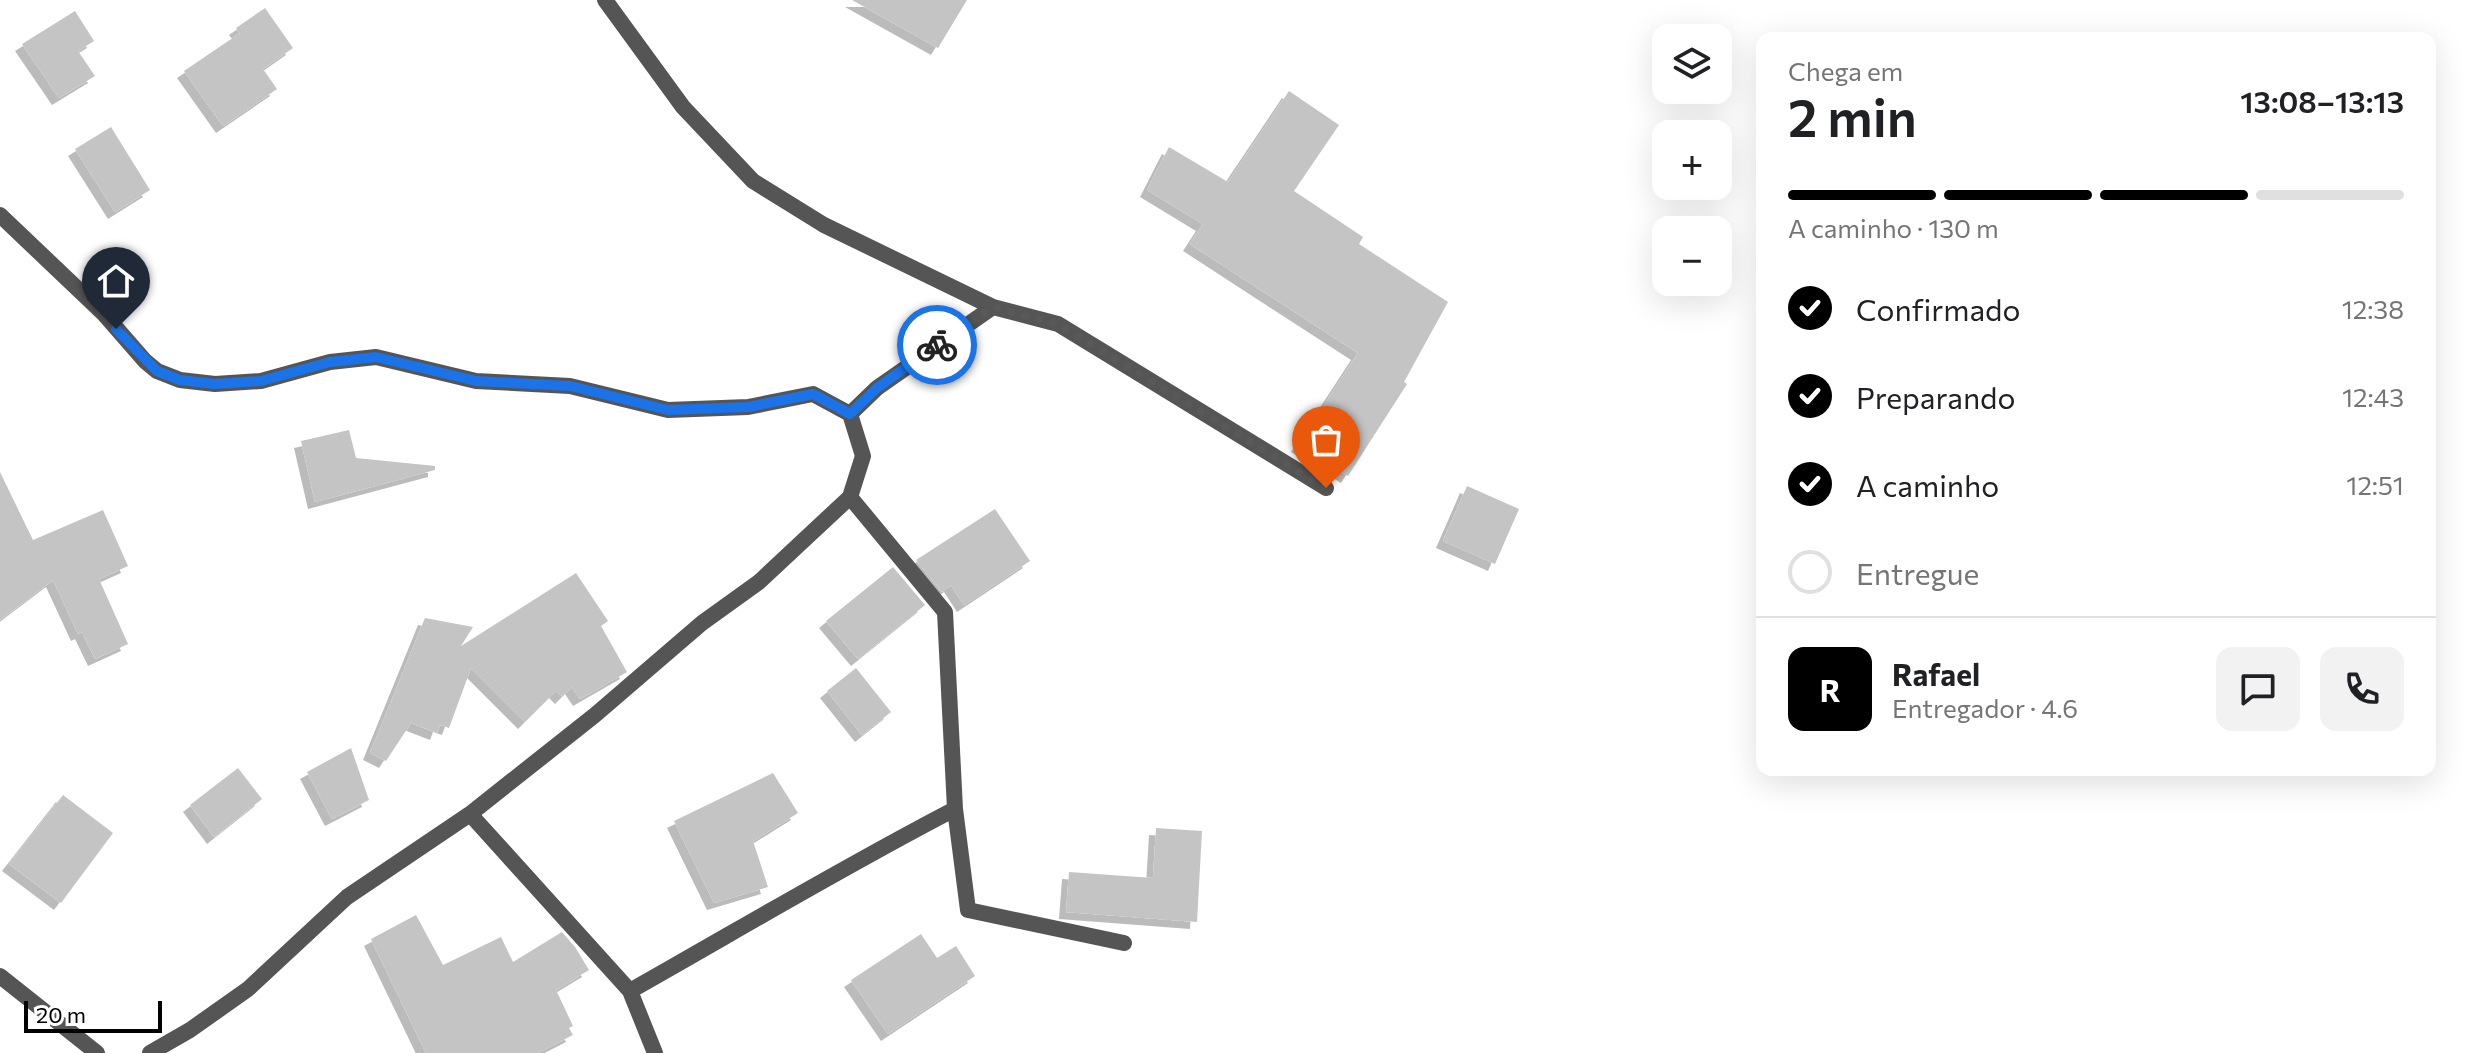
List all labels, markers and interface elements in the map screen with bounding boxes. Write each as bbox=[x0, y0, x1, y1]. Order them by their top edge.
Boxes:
map controls bbox=[1652, 24, 1732, 296]
button: layers bbox=[1652, 24, 1732, 104]
text: Chega em bbox=[1788, 55, 1903, 86]
text: 13:08–13:13 bbox=[2240, 82, 2404, 119]
text: 2 min bbox=[1788, 84, 1917, 148]
button: + bbox=[1652, 120, 1732, 200]
text: A caminho · 130 m bbox=[1788, 212, 1999, 243]
button: − bbox=[1652, 216, 1732, 296]
pin bbox=[82, 247, 150, 329]
icon: home bbox=[94, 259, 138, 303]
icon: check bbox=[1788, 286, 1832, 330]
text: Confirmado bbox=[1856, 290, 2020, 327]
text: 12:38 bbox=[2342, 293, 2404, 324]
courier bbox=[897, 305, 977, 385]
icon: bike bbox=[915, 323, 959, 367]
icon: check bbox=[1788, 374, 1832, 418]
text: Preparando bbox=[1856, 378, 2015, 415]
text: 12:43 bbox=[2342, 381, 2404, 412]
pin bbox=[1292, 406, 1360, 488]
icon: bag bbox=[1304, 418, 1348, 462]
icon: check bbox=[1788, 462, 1832, 506]
text: A caminho bbox=[1856, 466, 1999, 503]
text: 12:51 bbox=[2346, 469, 2404, 500]
text: Entregue bbox=[1856, 554, 1979, 591]
button: chat bbox=[2216, 647, 2300, 731]
button: phone bbox=[2320, 647, 2404, 731]
text: Rafael bbox=[1892, 655, 1980, 692]
text: R bbox=[1820, 671, 1840, 708]
text: Entregador · 4.6 bbox=[1892, 692, 2078, 723]
scale bar bbox=[24, 997, 162, 1033]
text: 20 m bbox=[36, 1001, 86, 1028]

